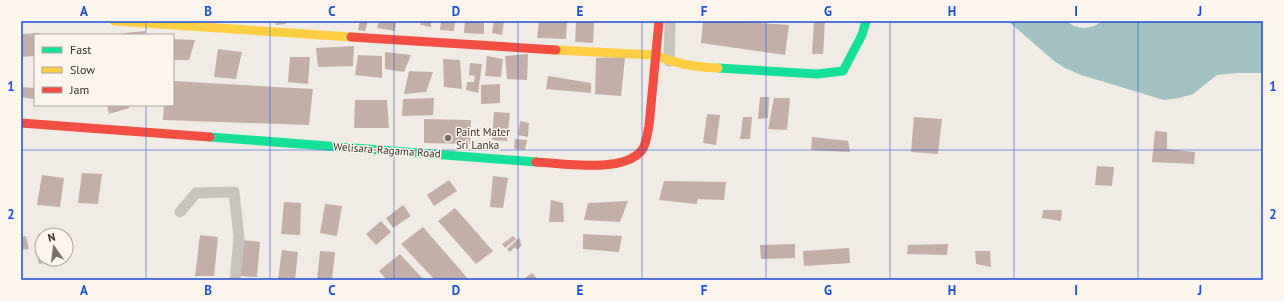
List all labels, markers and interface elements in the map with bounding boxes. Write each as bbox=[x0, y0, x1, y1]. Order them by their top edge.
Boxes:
text: A bbox=[80, 3, 88, 20]
text: B bbox=[204, 3, 212, 20]
text: C bbox=[328, 3, 336, 20]
text: D bbox=[452, 3, 460, 20]
text: E bbox=[577, 3, 584, 20]
text: F bbox=[701, 3, 708, 20]
text: G bbox=[824, 3, 832, 20]
text: H bbox=[948, 3, 956, 20]
text: I bbox=[1074, 3, 1078, 20]
text: J bbox=[1197, 3, 1202, 20]
legend bbox=[34, 34, 174, 106]
text: Fast bbox=[70, 42, 91, 57]
text: Slow bbox=[70, 62, 95, 77]
text: 1 bbox=[7, 78, 15, 95]
text: 1 bbox=[1269, 78, 1277, 95]
text: Jam bbox=[69, 82, 89, 97]
place label: Paint Mater Sri Lanka bbox=[456, 125, 510, 152]
marker: Paint Mater Sri Lanka bbox=[443, 133, 453, 143]
street label: Welisara-Ragama Road bbox=[333, 139, 441, 161]
text: 2 bbox=[7, 206, 15, 223]
text: 2 bbox=[1269, 206, 1277, 223]
north arrow bbox=[34, 227, 74, 267]
text: N bbox=[46, 230, 57, 245]
text: A bbox=[80, 282, 88, 299]
text: B bbox=[204, 282, 212, 299]
text: C bbox=[328, 282, 336, 299]
text: D bbox=[452, 282, 460, 299]
text: E bbox=[577, 282, 584, 299]
text: F bbox=[701, 282, 708, 299]
text: G bbox=[824, 282, 832, 299]
text: H bbox=[948, 282, 956, 299]
text: I bbox=[1074, 282, 1078, 299]
text: J bbox=[1197, 282, 1202, 299]

